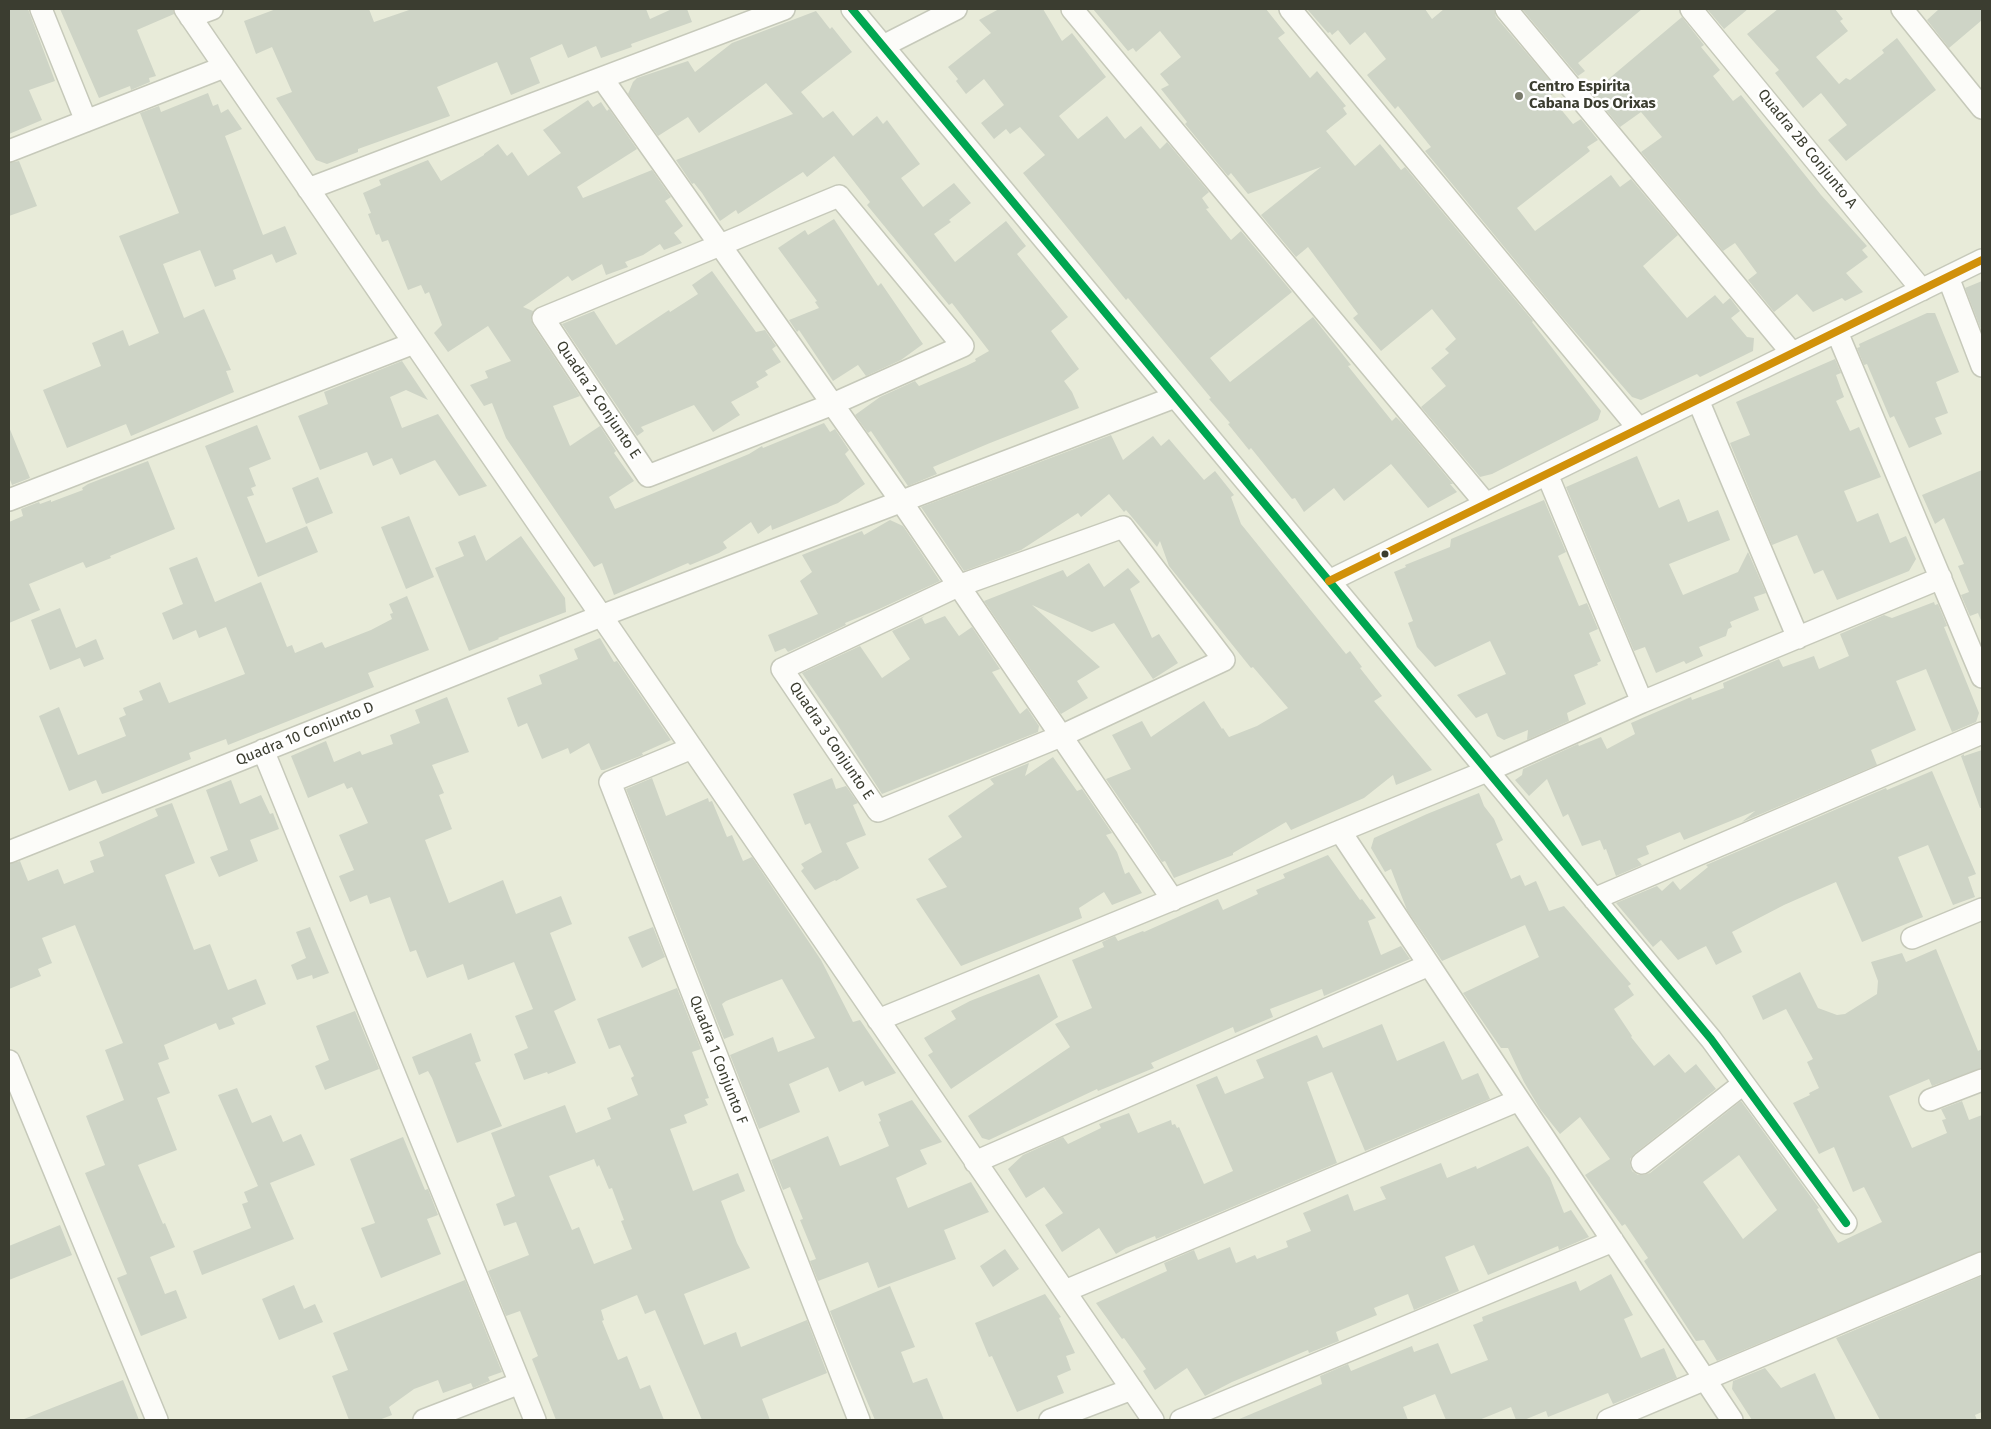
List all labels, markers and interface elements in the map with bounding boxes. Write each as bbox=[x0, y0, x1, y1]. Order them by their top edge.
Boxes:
place label: Centro Espirita Cabana Dos Orixas bbox=[1529, 78, 1656, 113]
street label: Quadra 2B Conjunto A bbox=[1753, 86, 1861, 212]
marker: Centro Espirita Cabana Dos Orixas bbox=[1513, 90, 1525, 102]
street label: Quadra 2 Conjunto E bbox=[552, 338, 644, 462]
unlabelled marker bbox=[1380, 549, 1390, 559]
street label: Quadra 3 Conjunto E bbox=[785, 679, 877, 803]
street label: Quadra 10 Conjunto D bbox=[233, 698, 377, 770]
street label: Quadra 1 Conjunto F bbox=[685, 993, 751, 1127]

